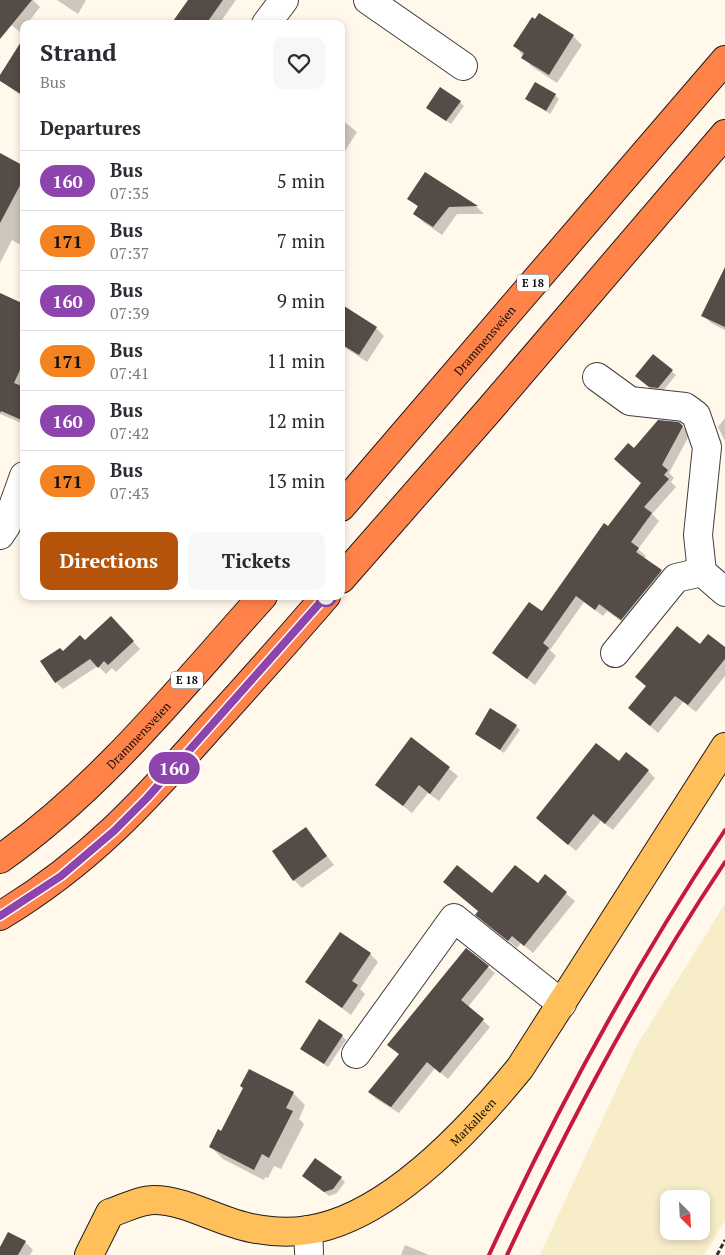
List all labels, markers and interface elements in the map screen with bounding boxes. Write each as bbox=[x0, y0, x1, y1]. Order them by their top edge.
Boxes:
text: Strand bbox=[40, 36, 117, 68]
button: heart bbox=[273, 37, 325, 89]
text: Bus bbox=[40, 71, 66, 93]
text: Departures bbox=[40, 115, 141, 140]
text: Bus bbox=[110, 157, 143, 182]
text: 5 min bbox=[277, 168, 325, 193]
text: 160 bbox=[52, 169, 83, 193]
text: 07:35 bbox=[110, 182, 149, 204]
text: Bus bbox=[110, 217, 143, 242]
text: 7 min bbox=[277, 228, 325, 253]
text: 171 bbox=[52, 229, 83, 253]
text: 07:37 bbox=[110, 242, 149, 264]
road number: E 18 bbox=[517, 274, 549, 292]
text: Bus bbox=[110, 277, 143, 302]
text: 9 min bbox=[277, 288, 325, 313]
text: 160 bbox=[52, 289, 83, 313]
text: 07:39 bbox=[110, 302, 149, 324]
street label: Drammensveien bbox=[450, 302, 518, 378]
text: Bus bbox=[110, 337, 143, 362]
text: 11 min bbox=[267, 348, 325, 373]
text: 171 bbox=[52, 349, 83, 373]
text: 07:41 bbox=[110, 362, 149, 384]
text: Bus bbox=[110, 397, 143, 422]
text: 12 min bbox=[267, 408, 325, 433]
text: 160 bbox=[52, 409, 83, 433]
text: 07:42 bbox=[110, 422, 149, 444]
text: Bus bbox=[110, 457, 143, 482]
text: 13 min bbox=[267, 468, 325, 493]
text: 171 bbox=[52, 469, 83, 493]
text: 07:43 bbox=[110, 482, 149, 504]
button: Directions bbox=[40, 532, 178, 590]
button: Tickets bbox=[188, 532, 325, 590]
unlabelled marker bbox=[315, 585, 337, 607]
road number: E 18 bbox=[171, 672, 203, 688]
street label: Drammensveien bbox=[103, 698, 173, 772]
line badge: 160 bbox=[145, 752, 203, 784]
text: 160 bbox=[159, 756, 189, 780]
street label: Markalleen bbox=[446, 1095, 499, 1149]
north arrow bbox=[660, 1190, 710, 1240]
map controls bbox=[660, 1190, 710, 1240]

